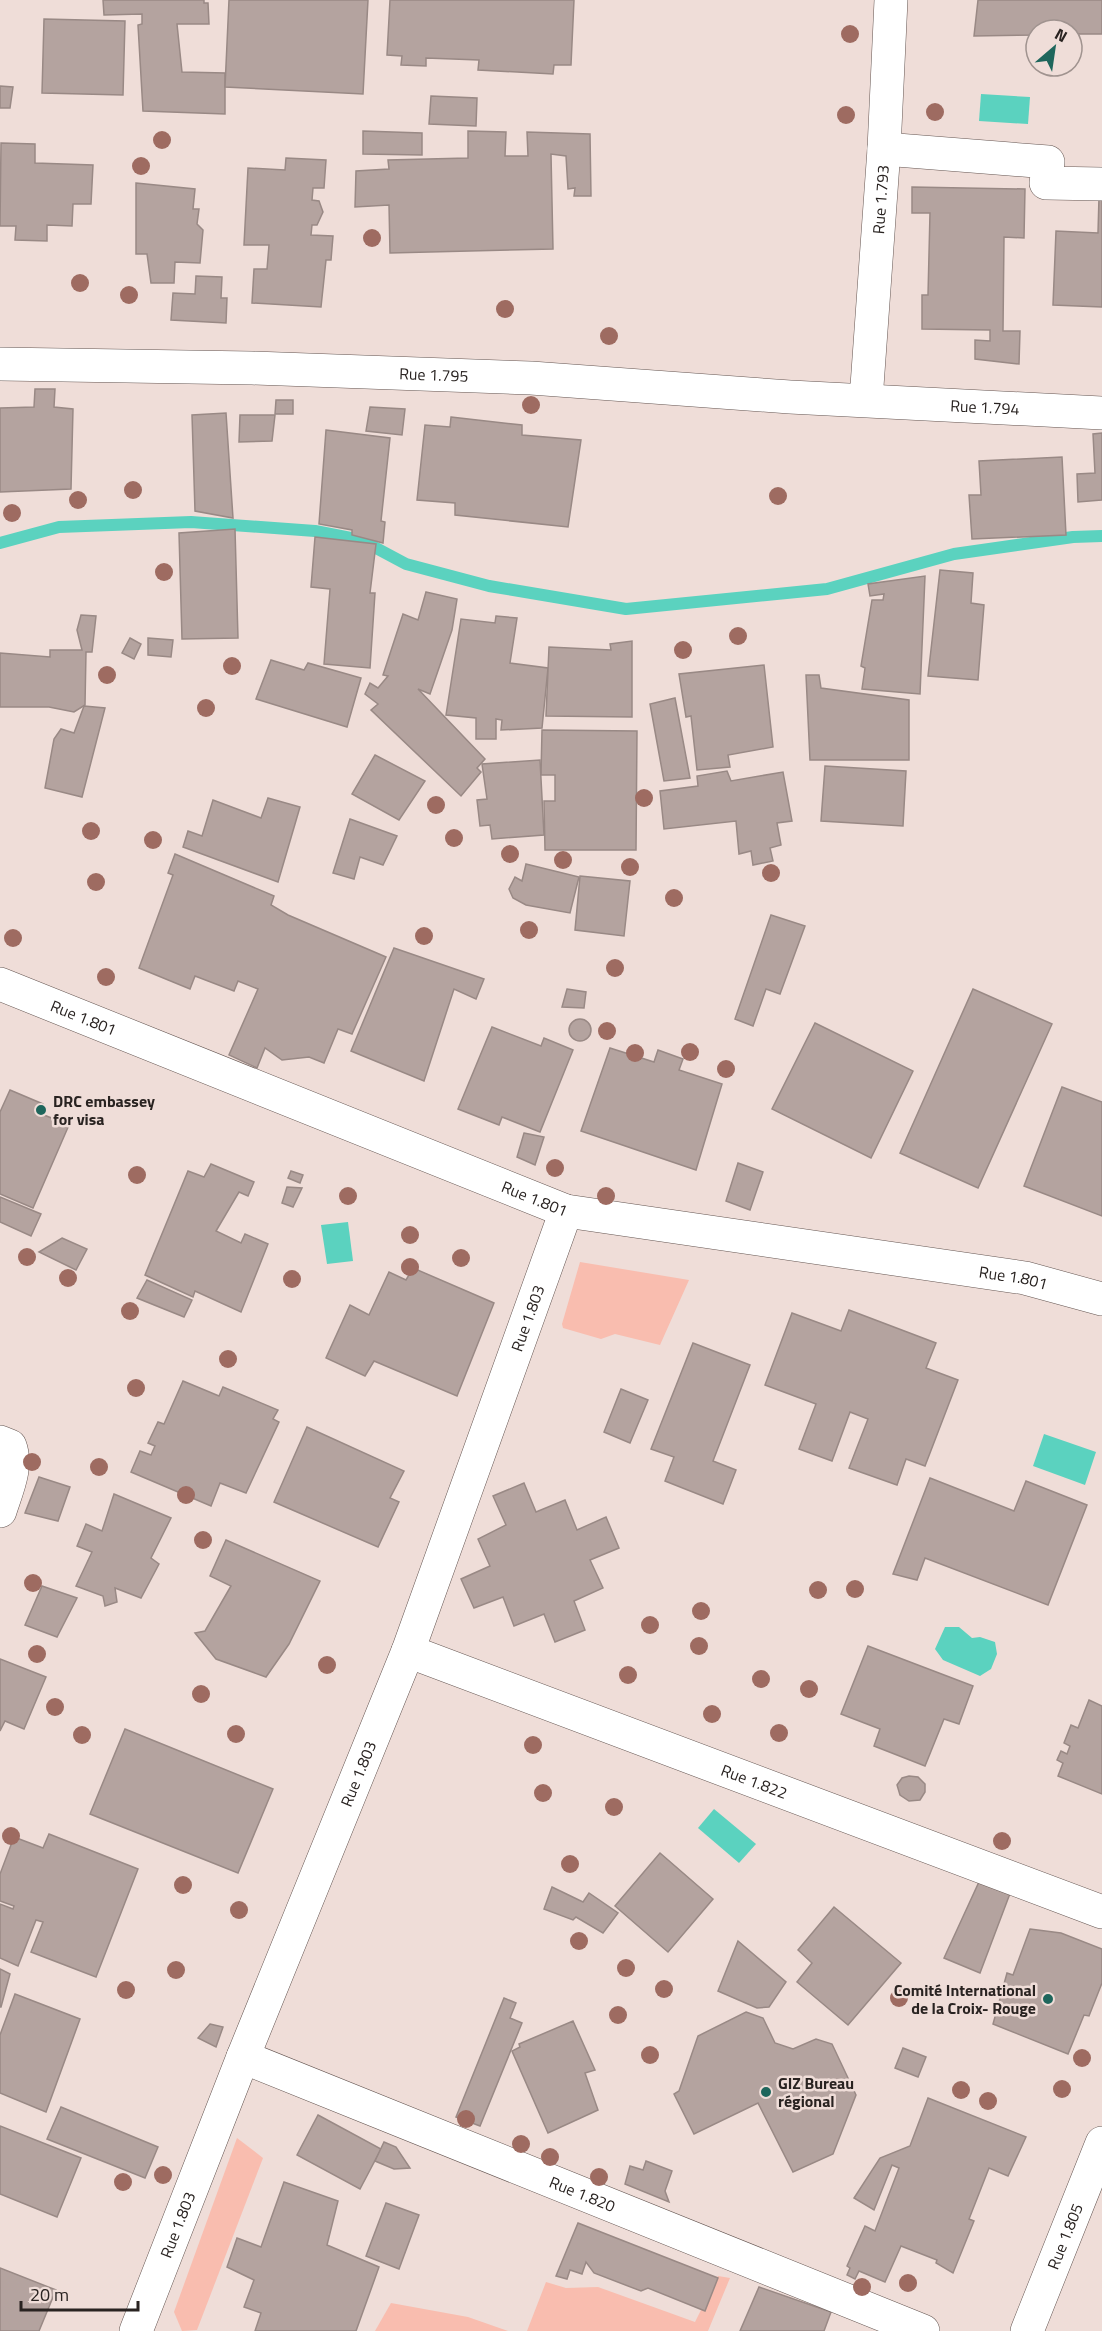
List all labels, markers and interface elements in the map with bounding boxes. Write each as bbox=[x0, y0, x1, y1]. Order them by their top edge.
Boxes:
north arrow bbox=[1024, 18, 1084, 78]
text: N bbox=[1051, 22, 1072, 48]
street label: Rue 1.793 bbox=[866, 164, 895, 235]
street label: Rue 1.795 bbox=[399, 361, 469, 388]
street label: Rue 1.794 bbox=[950, 393, 1020, 421]
street label: Rue 1.801 bbox=[47, 993, 120, 1042]
place label: DRC embassey for visa bbox=[53, 1089, 155, 1131]
marker: DRC embassey for visa bbox=[34, 1103, 48, 1117]
street label: Rue 1.801 bbox=[498, 1174, 571, 1222]
street label: Rue 1.801 bbox=[977, 1259, 1050, 1296]
street label: Rue 1.803 bbox=[505, 1282, 551, 1355]
street label: Rue 1.803 bbox=[334, 1737, 382, 1810]
street label: Rue 1.822 bbox=[718, 1758, 791, 1805]
place label: Comité International de la Croix- Rouge bbox=[894, 1978, 1036, 2020]
marker: Comité International de la Croix- Rouge bbox=[1041, 1992, 1055, 2006]
place label: GIZ Bureau régional bbox=[778, 2071, 854, 2113]
marker: GIZ Bureau régional bbox=[759, 2085, 773, 2099]
street label: Rue 1.820 bbox=[546, 2170, 619, 2218]
street label: Rue 1.803 bbox=[154, 2188, 201, 2261]
street label: Rue 1.805 bbox=[1041, 2200, 1089, 2273]
scale bar bbox=[21, 2274, 138, 2312]
text: 20 m bbox=[30, 2281, 69, 2308]

